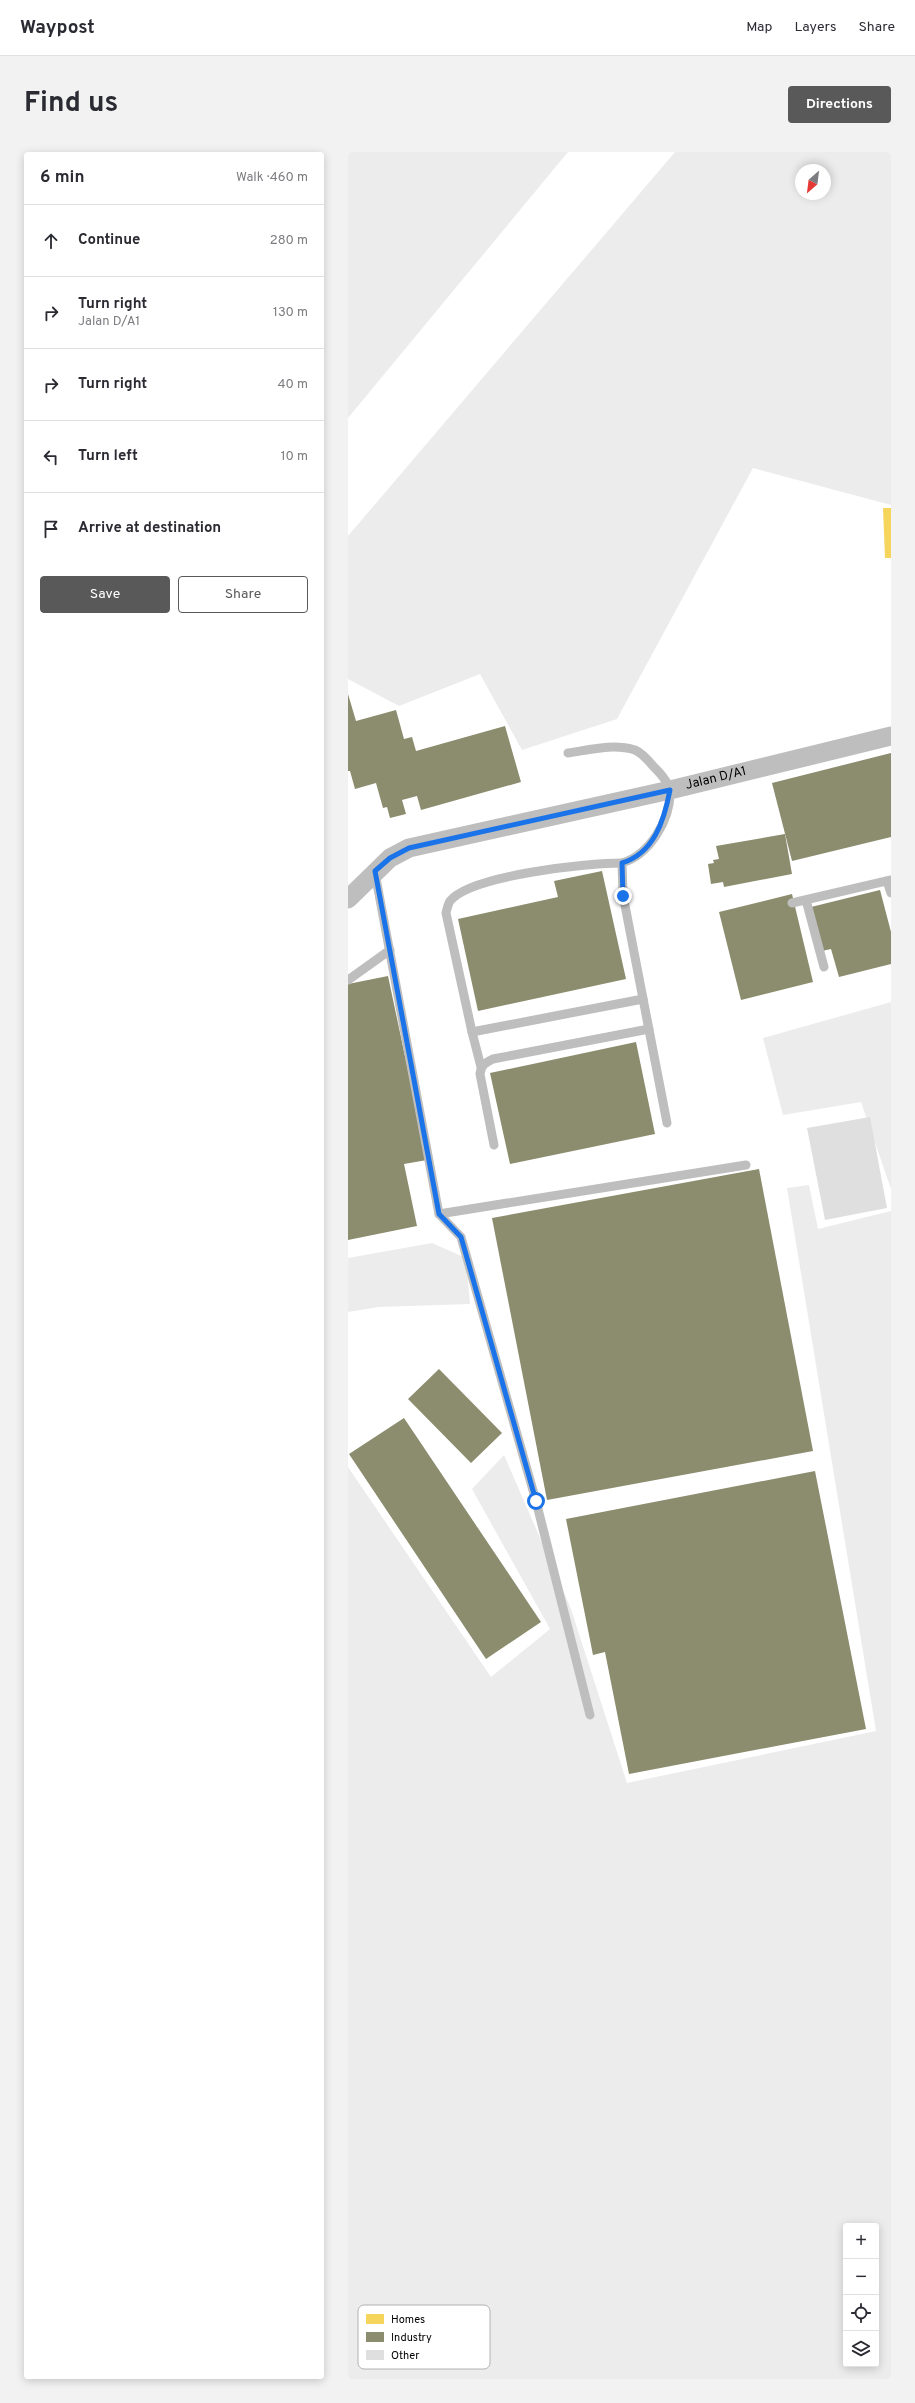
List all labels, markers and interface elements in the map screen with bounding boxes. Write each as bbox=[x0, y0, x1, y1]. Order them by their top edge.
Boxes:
text: Waypost bbox=[20, 16, 95, 40]
text: Map bbox=[746, 19, 772, 36]
text: Layers bbox=[794, 19, 836, 36]
text: Share bbox=[858, 19, 895, 36]
text: Find us bbox=[24, 86, 118, 122]
button: Directions bbox=[788, 86, 891, 123]
north arrow bbox=[795, 164, 831, 200]
text: 6 min bbox=[40, 167, 84, 189]
text: Walk · 460 m bbox=[236, 170, 308, 186]
icon: ahead bbox=[40, 230, 62, 252]
text: Continue bbox=[78, 231, 140, 250]
text: 280 m bbox=[270, 233, 308, 249]
text: Turn right bbox=[78, 295, 147, 314]
icon: right bbox=[40, 302, 62, 324]
text: 130 m bbox=[273, 305, 308, 321]
text: Jalan D/A1 bbox=[78, 314, 140, 330]
icon: right bbox=[40, 374, 62, 396]
text: Turn right bbox=[78, 375, 147, 394]
text: 40 m bbox=[278, 377, 308, 393]
icon: left bbox=[40, 446, 62, 468]
text: Turn left bbox=[78, 447, 138, 466]
text: 10 m bbox=[281, 449, 308, 465]
icon: arrive bbox=[40, 518, 62, 540]
text: Arrive at destination bbox=[78, 519, 221, 538]
button: Save bbox=[40, 576, 170, 613]
button: Share bbox=[178, 576, 308, 613]
street label: Jalan D/A1 bbox=[684, 764, 748, 794]
route end bbox=[614, 887, 632, 905]
route start bbox=[527, 1492, 545, 1510]
map controls bbox=[843, 2223, 879, 2367]
button: + bbox=[843, 2223, 879, 2259]
button: − bbox=[843, 2259, 879, 2295]
button: locate bbox=[843, 2295, 879, 2331]
legend bbox=[358, 2305, 490, 2369]
text: Homes bbox=[391, 2313, 425, 2327]
text: Industry bbox=[391, 2331, 432, 2345]
button: layers bbox=[843, 2331, 879, 2367]
text: Other bbox=[391, 2349, 420, 2363]

